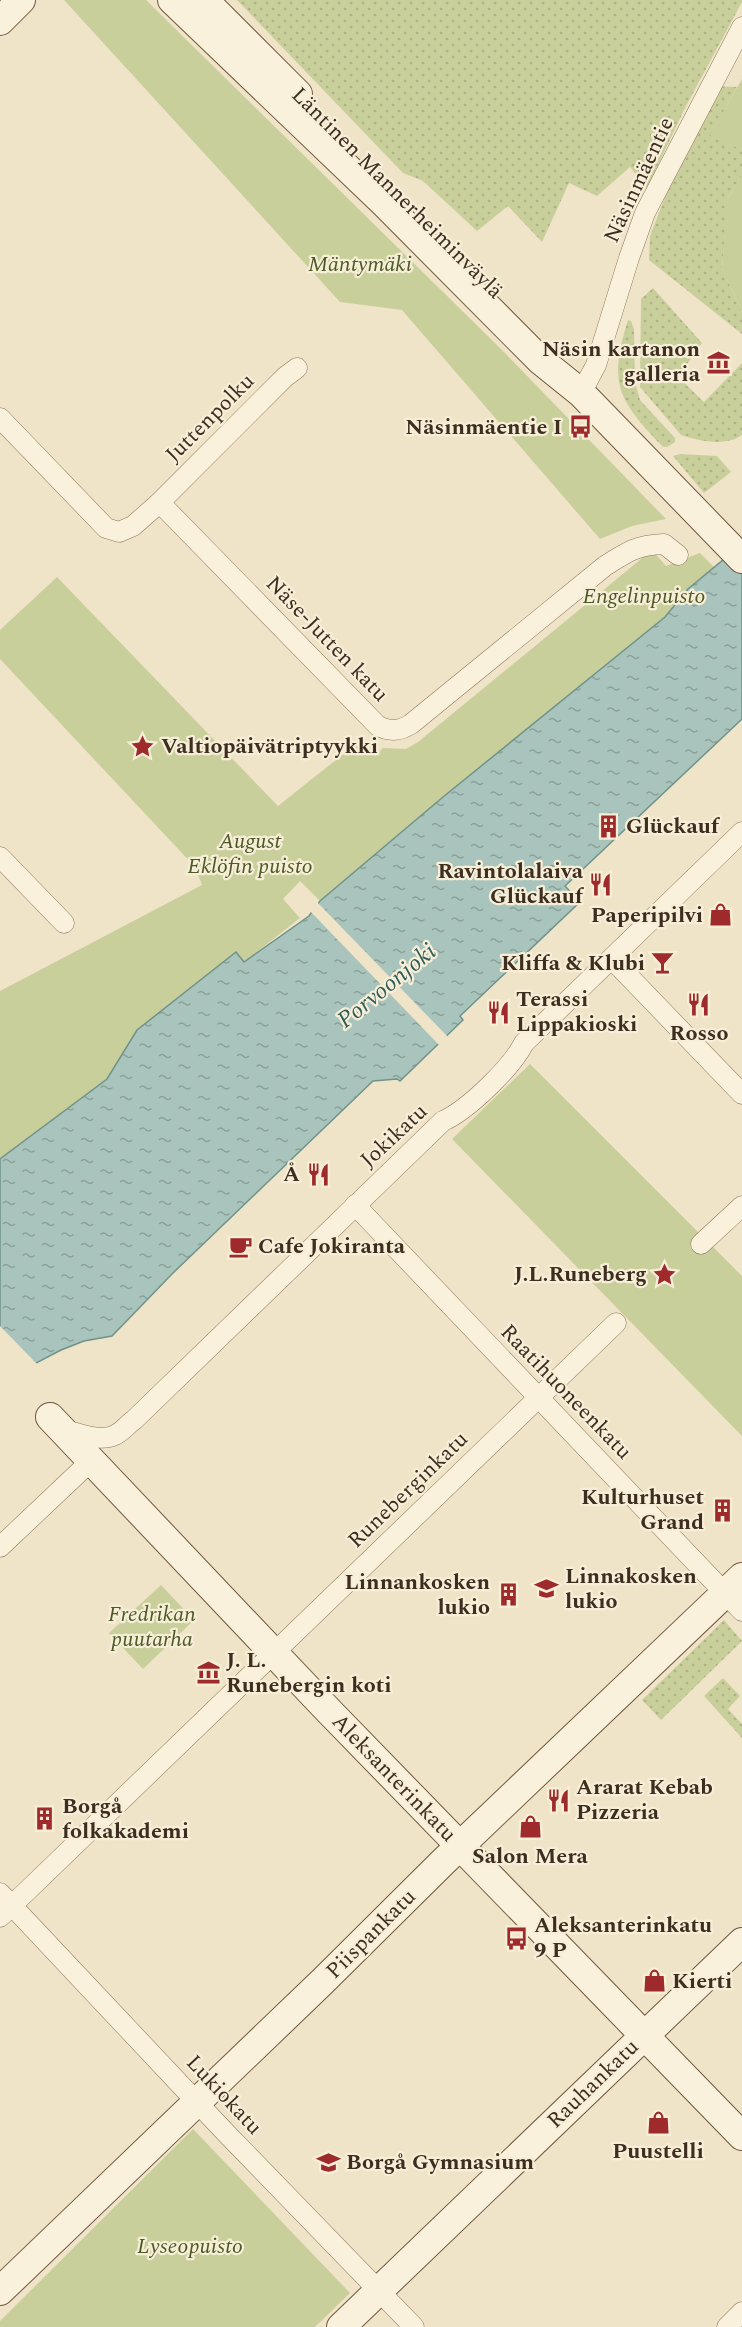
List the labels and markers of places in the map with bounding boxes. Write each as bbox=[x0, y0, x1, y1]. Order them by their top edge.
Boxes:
place label: Näsin kartanon galleria bbox=[542, 333, 701, 391]
museum icon: Näsin kartanon galleria bbox=[705, 349, 731, 375]
place label: Näsinmäentie I bbox=[405, 411, 562, 444]
bus stop icon: Näsinmäentie I bbox=[567, 414, 593, 440]
place label: Valtiopäivätriptyykki bbox=[161, 730, 378, 763]
place icon: Valtiopäivätriptyykki bbox=[130, 733, 156, 759]
place label: Glückauf bbox=[626, 810, 721, 843]
building icon: Glückauf bbox=[595, 813, 621, 839]
place label: Ravintolalaiva Glückauf bbox=[437, 855, 585, 913]
restaurant icon: Ravintolalaiva Glückauf bbox=[588, 871, 614, 897]
place label: Paperipilvi bbox=[591, 899, 703, 932]
shop icon: Paperipilvi bbox=[708, 902, 734, 928]
place label: Kliffa & Klubi bbox=[501, 947, 645, 980]
bar icon: Kliffa & Klubi bbox=[650, 950, 676, 976]
place label: Terassi Lippakioski bbox=[516, 983, 637, 1041]
restaurant icon: Rosso bbox=[686, 991, 712, 1017]
restaurant icon: Terassi Lippakioski bbox=[485, 999, 511, 1025]
place label: Rosso bbox=[670, 1017, 728, 1050]
place label: Å bbox=[283, 1158, 300, 1191]
restaurant icon: Å bbox=[305, 1161, 331, 1187]
place label: Cafe Jokiranta bbox=[258, 1230, 406, 1263]
cafe icon: Cafe Jokiranta bbox=[227, 1233, 253, 1259]
place label: J.L.Runeberg bbox=[514, 1258, 647, 1291]
place icon: J.L.Runeberg bbox=[652, 1261, 678, 1287]
place label: Kulturhuset Grand bbox=[581, 1481, 704, 1539]
building icon: Kulturhuset Grand bbox=[709, 1497, 735, 1523]
place label: Linnakosken lukio bbox=[565, 1560, 697, 1618]
place label: Linnankosken lukio bbox=[345, 1566, 490, 1624]
school or university icon: Linnakosken lukio bbox=[534, 1576, 560, 1602]
building icon: Linnankosken lukio bbox=[495, 1582, 521, 1608]
place label: J. L. Runebergin koti bbox=[226, 1644, 392, 1702]
museum icon: J. L. Runebergin koti bbox=[195, 1660, 221, 1686]
place label: Ararat Kebab Pizzeria bbox=[576, 1771, 713, 1829]
restaurant icon: Ararat Kebab Pizzeria bbox=[545, 1787, 571, 1813]
place label: Borgå folkakademi bbox=[62, 1790, 189, 1848]
building icon: Borgå folkakademi bbox=[31, 1806, 57, 1832]
shop icon: Salon Mera bbox=[517, 1814, 543, 1840]
place label: Salon Mera bbox=[472, 1840, 589, 1873]
place label: Aleksanterinkatu 9 P bbox=[534, 1909, 712, 1967]
bus stop icon: Aleksanterinkatu 9 P bbox=[503, 1925, 529, 1951]
place label: Kierti bbox=[672, 1965, 732, 1998]
shop icon: Kierti bbox=[641, 1968, 667, 1994]
shop icon: Puustelli bbox=[645, 2109, 671, 2135]
place label: Puustelli bbox=[612, 2135, 704, 2168]
place label: Borgå Gymnasium bbox=[346, 2146, 534, 2179]
school or university icon: Borgå Gymnasium bbox=[315, 2149, 341, 2175]

